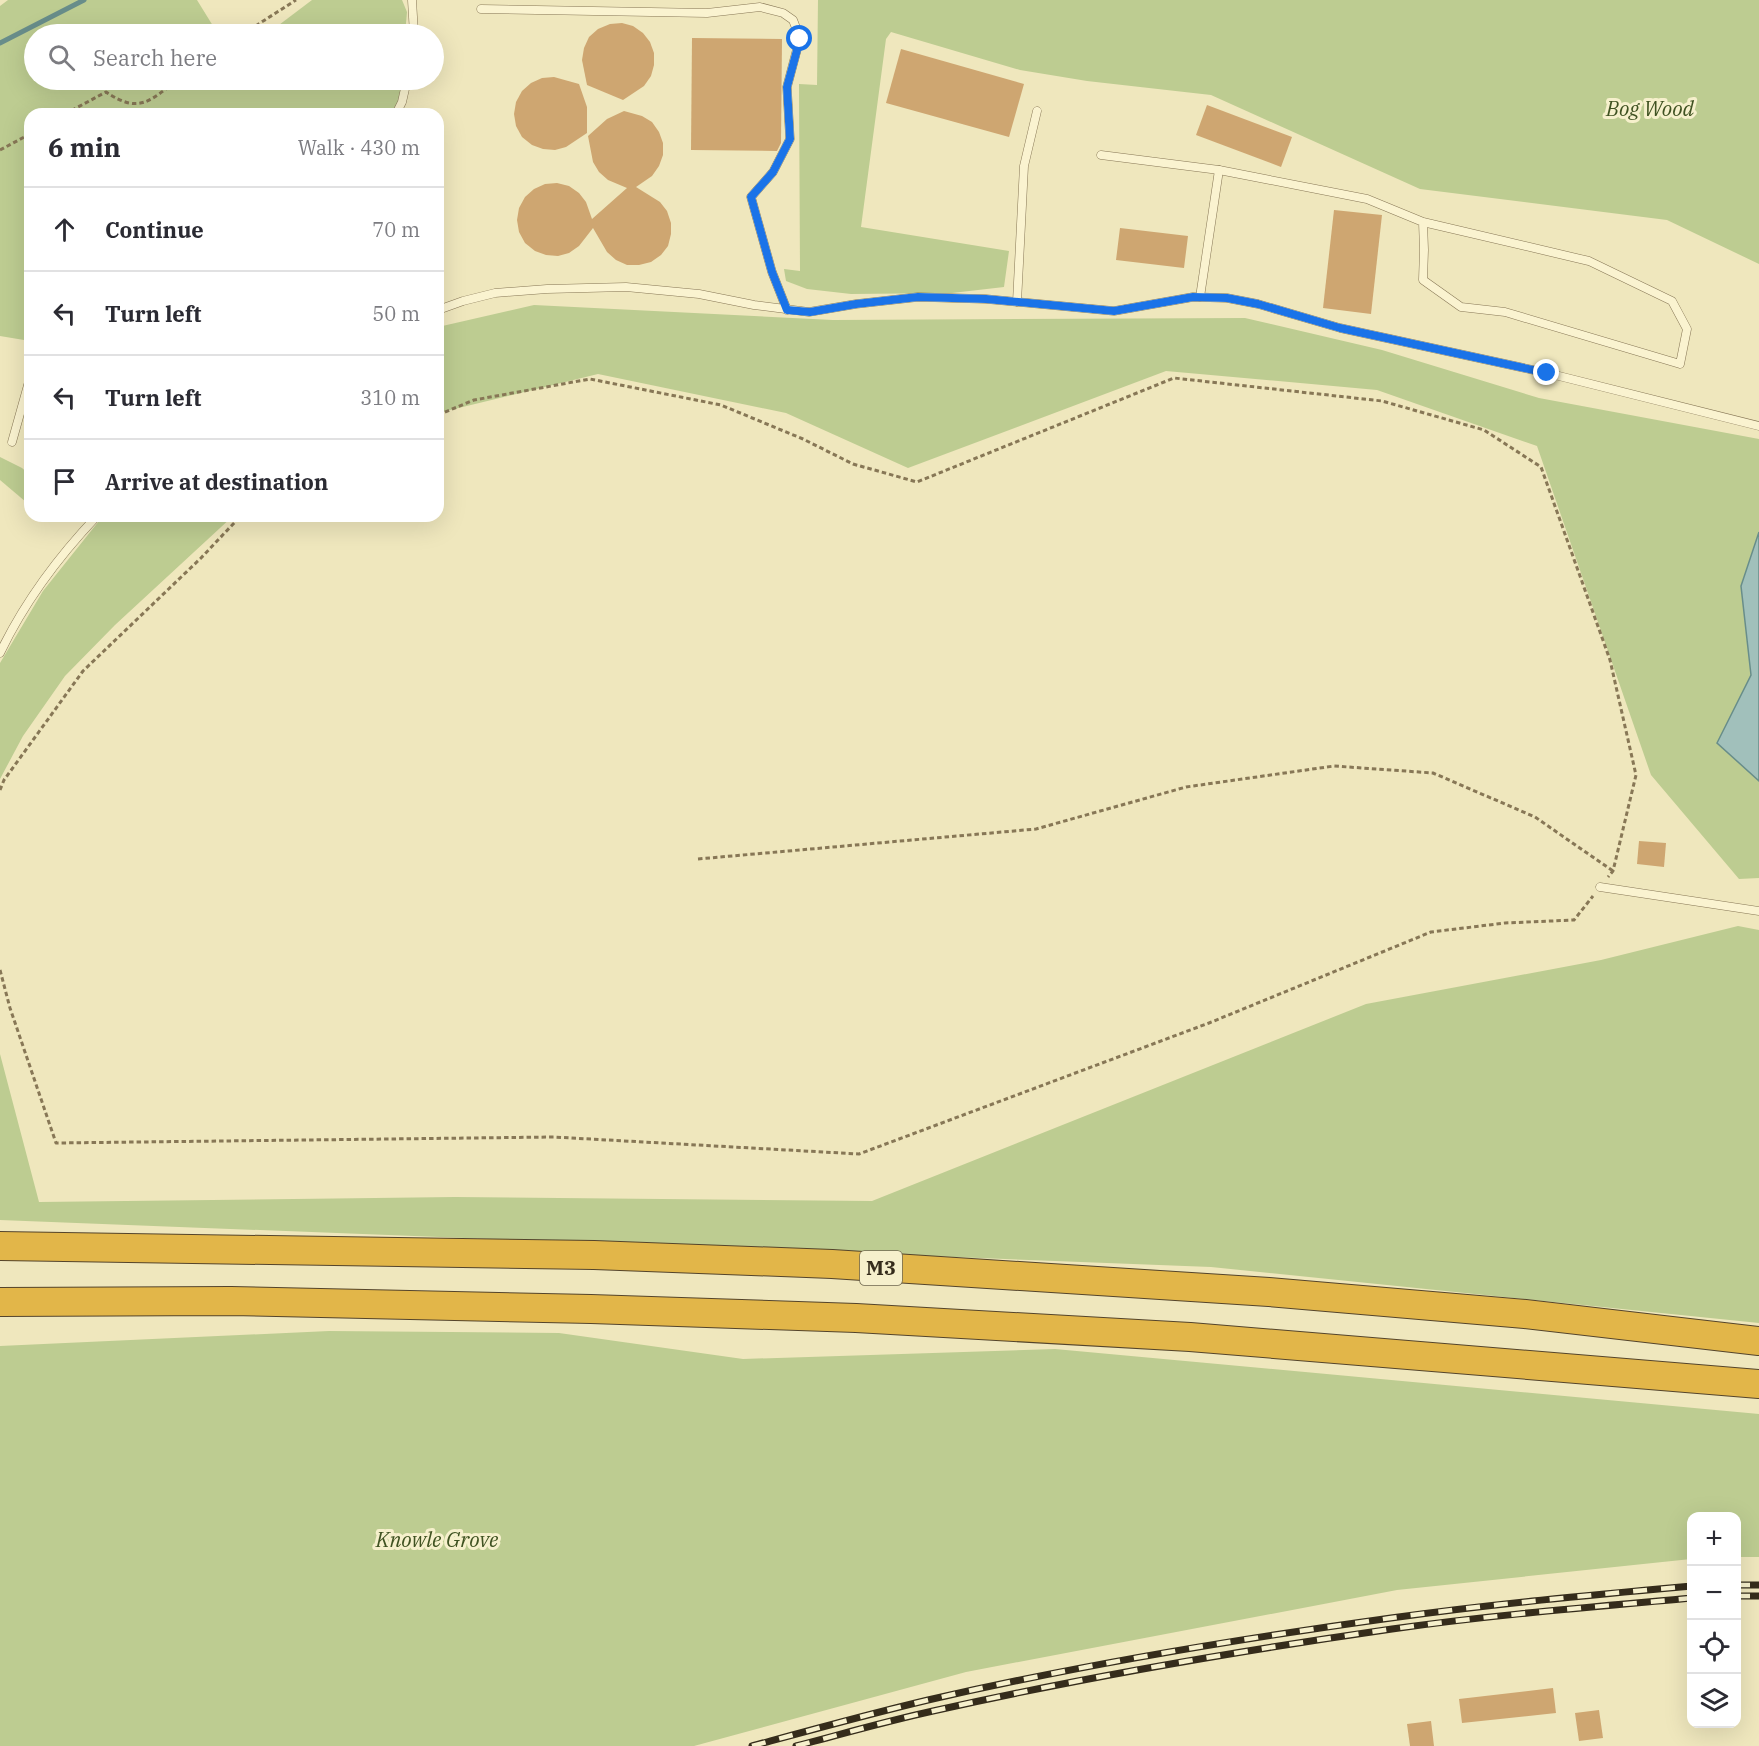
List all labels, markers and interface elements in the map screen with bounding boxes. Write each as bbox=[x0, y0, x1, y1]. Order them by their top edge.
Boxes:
search box bbox=[24, 24, 444, 90]
route start bbox=[786, 25, 812, 51]
icon: search bbox=[45, 41, 78, 74]
text: Search here bbox=[93, 43, 217, 72]
park label: Bog Wood bbox=[1605, 94, 1695, 122]
text: 6 min bbox=[48, 130, 121, 164]
text: Walk · 430 m bbox=[298, 134, 420, 161]
icon: ahead bbox=[48, 213, 81, 246]
text: Continue bbox=[105, 215, 204, 244]
text: 70 m bbox=[372, 216, 420, 243]
icon: left bbox=[48, 297, 81, 330]
text: Turn left bbox=[105, 299, 201, 328]
text: 50 m bbox=[372, 300, 420, 327]
route end bbox=[1533, 359, 1559, 385]
icon: left bbox=[48, 381, 81, 414]
text: Turn left bbox=[105, 383, 201, 412]
text: 310 m bbox=[360, 384, 420, 411]
icon: arrive bbox=[48, 465, 81, 498]
text: Arrive at destination bbox=[105, 467, 328, 496]
road number: M3 bbox=[860, 1251, 902, 1285]
map controls bbox=[1687, 1512, 1741, 1728]
button: + bbox=[1687, 1512, 1741, 1566]
park label: Knowle Grove bbox=[375, 1525, 499, 1553]
button: − bbox=[1687, 1566, 1741, 1620]
button: locate bbox=[1687, 1620, 1741, 1674]
button: layers bbox=[1687, 1674, 1741, 1728]

